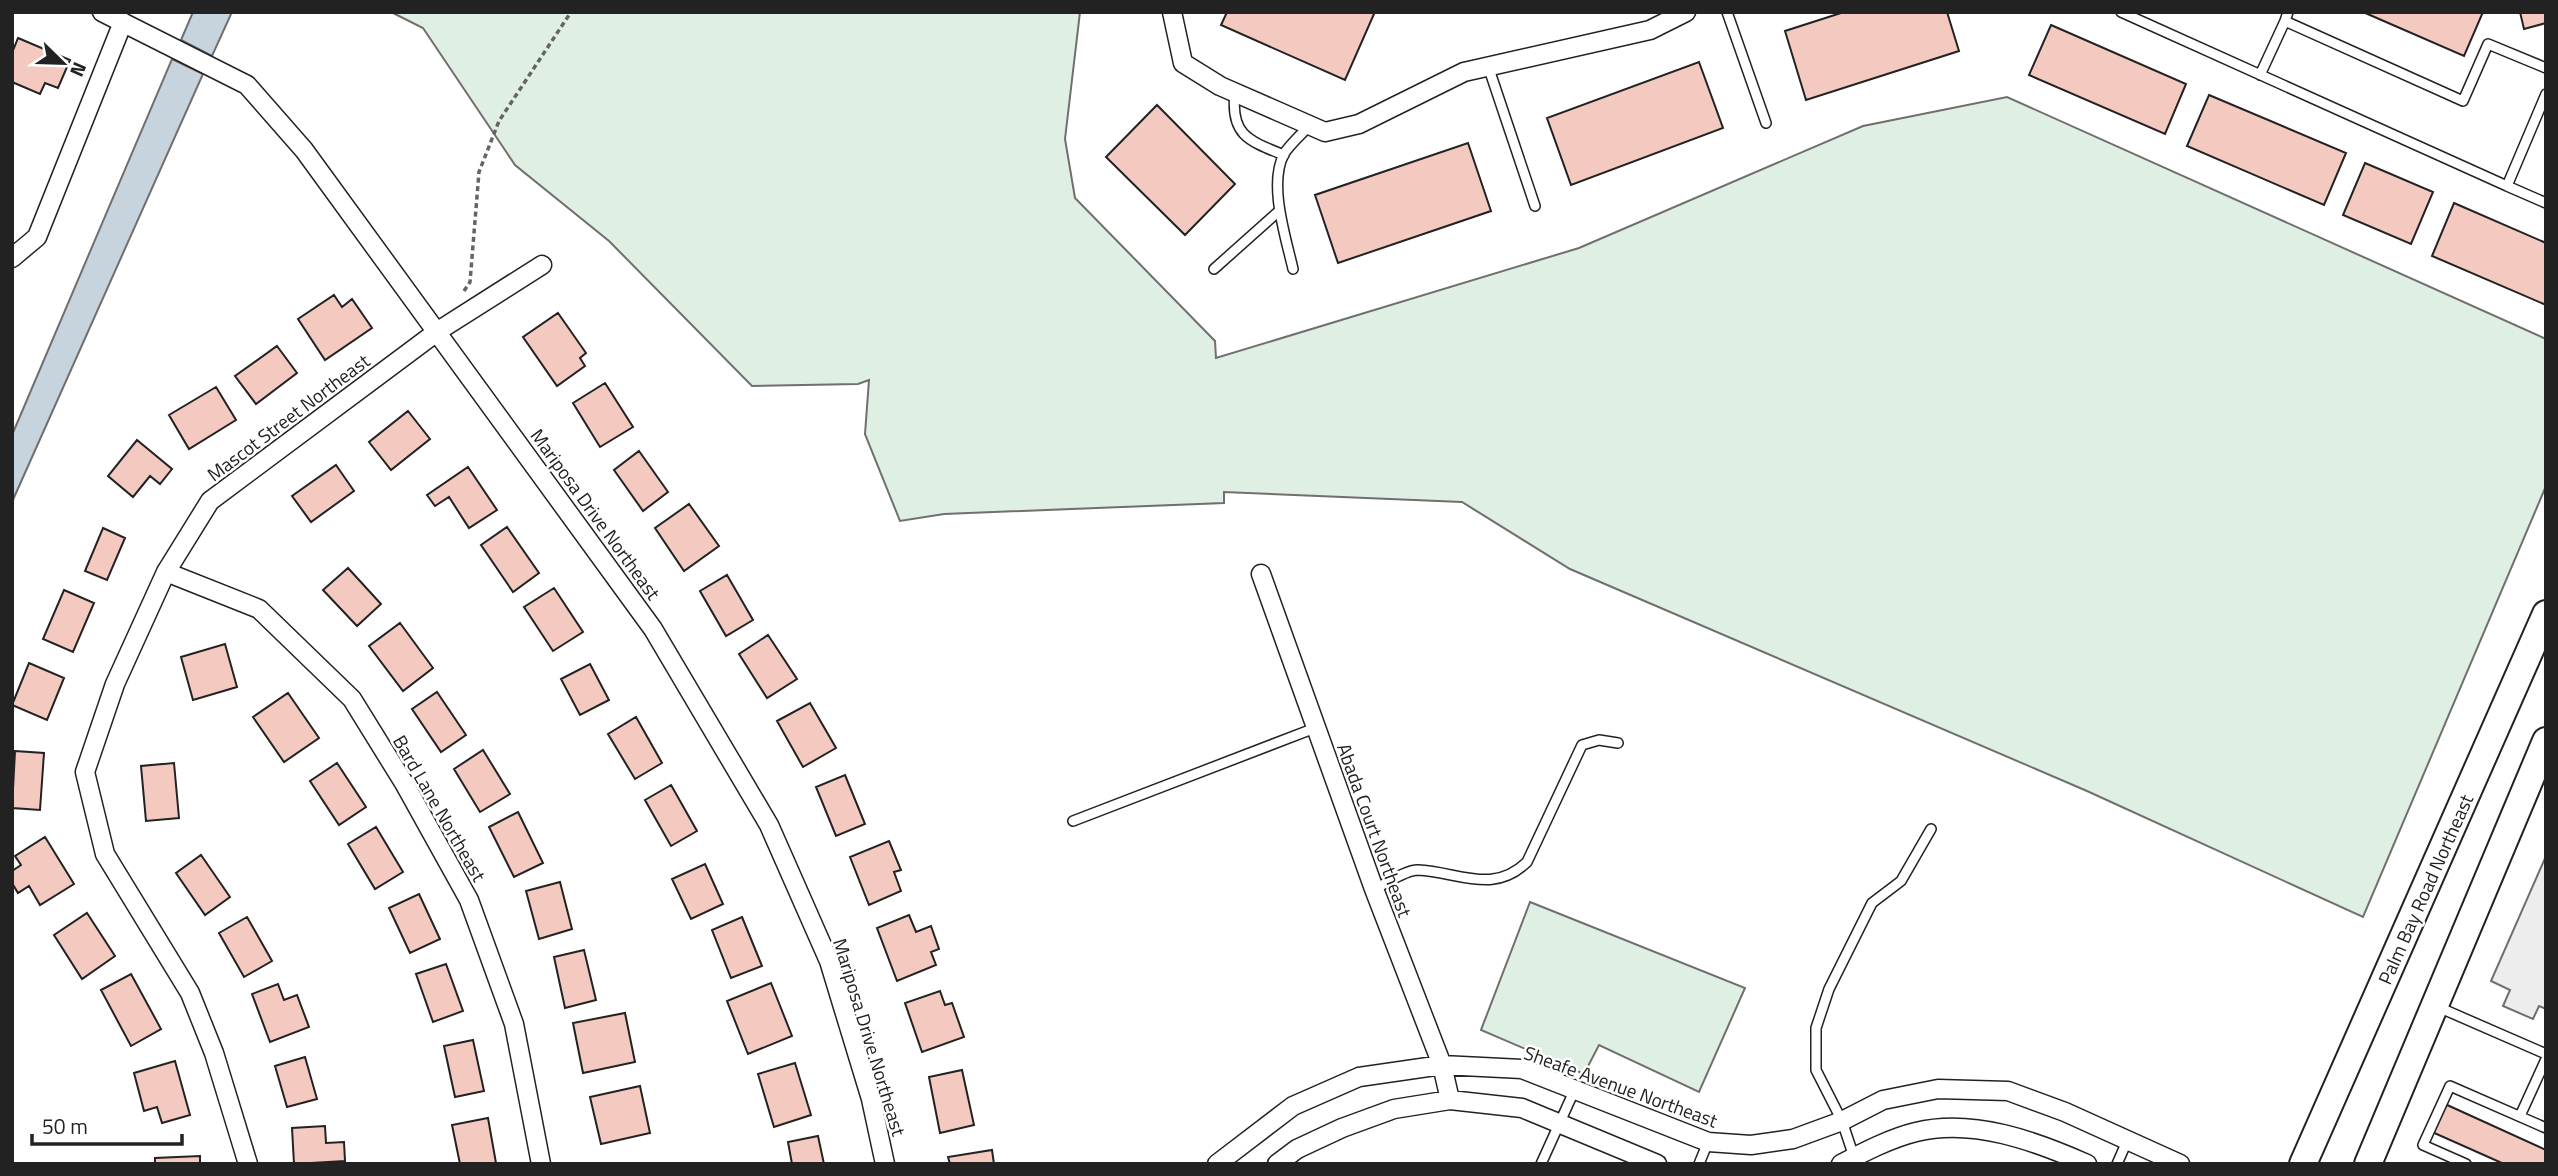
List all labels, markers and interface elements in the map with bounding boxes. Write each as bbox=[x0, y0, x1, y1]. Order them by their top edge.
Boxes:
north arrow bbox=[28, 28, 98, 98]
text: N bbox=[63, 58, 95, 82]
street label: Mascot Street Northeast bbox=[200, 346, 376, 488]
street label: Mariposa Drive Northeast bbox=[524, 422, 668, 606]
street label: Bard Lane Northeast bbox=[386, 729, 494, 887]
street label: Abada Court Northeast bbox=[1330, 739, 1420, 921]
street label: Palm Bay Road Northeast bbox=[2370, 789, 2480, 989]
street label: Mariposa Drive Northeast bbox=[826, 935, 914, 1140]
street label: Sheafe Avenue Northeast bbox=[1520, 1037, 1722, 1135]
scale bar bbox=[32, 1102, 182, 1146]
text: 50 m bbox=[42, 1110, 88, 1142]

